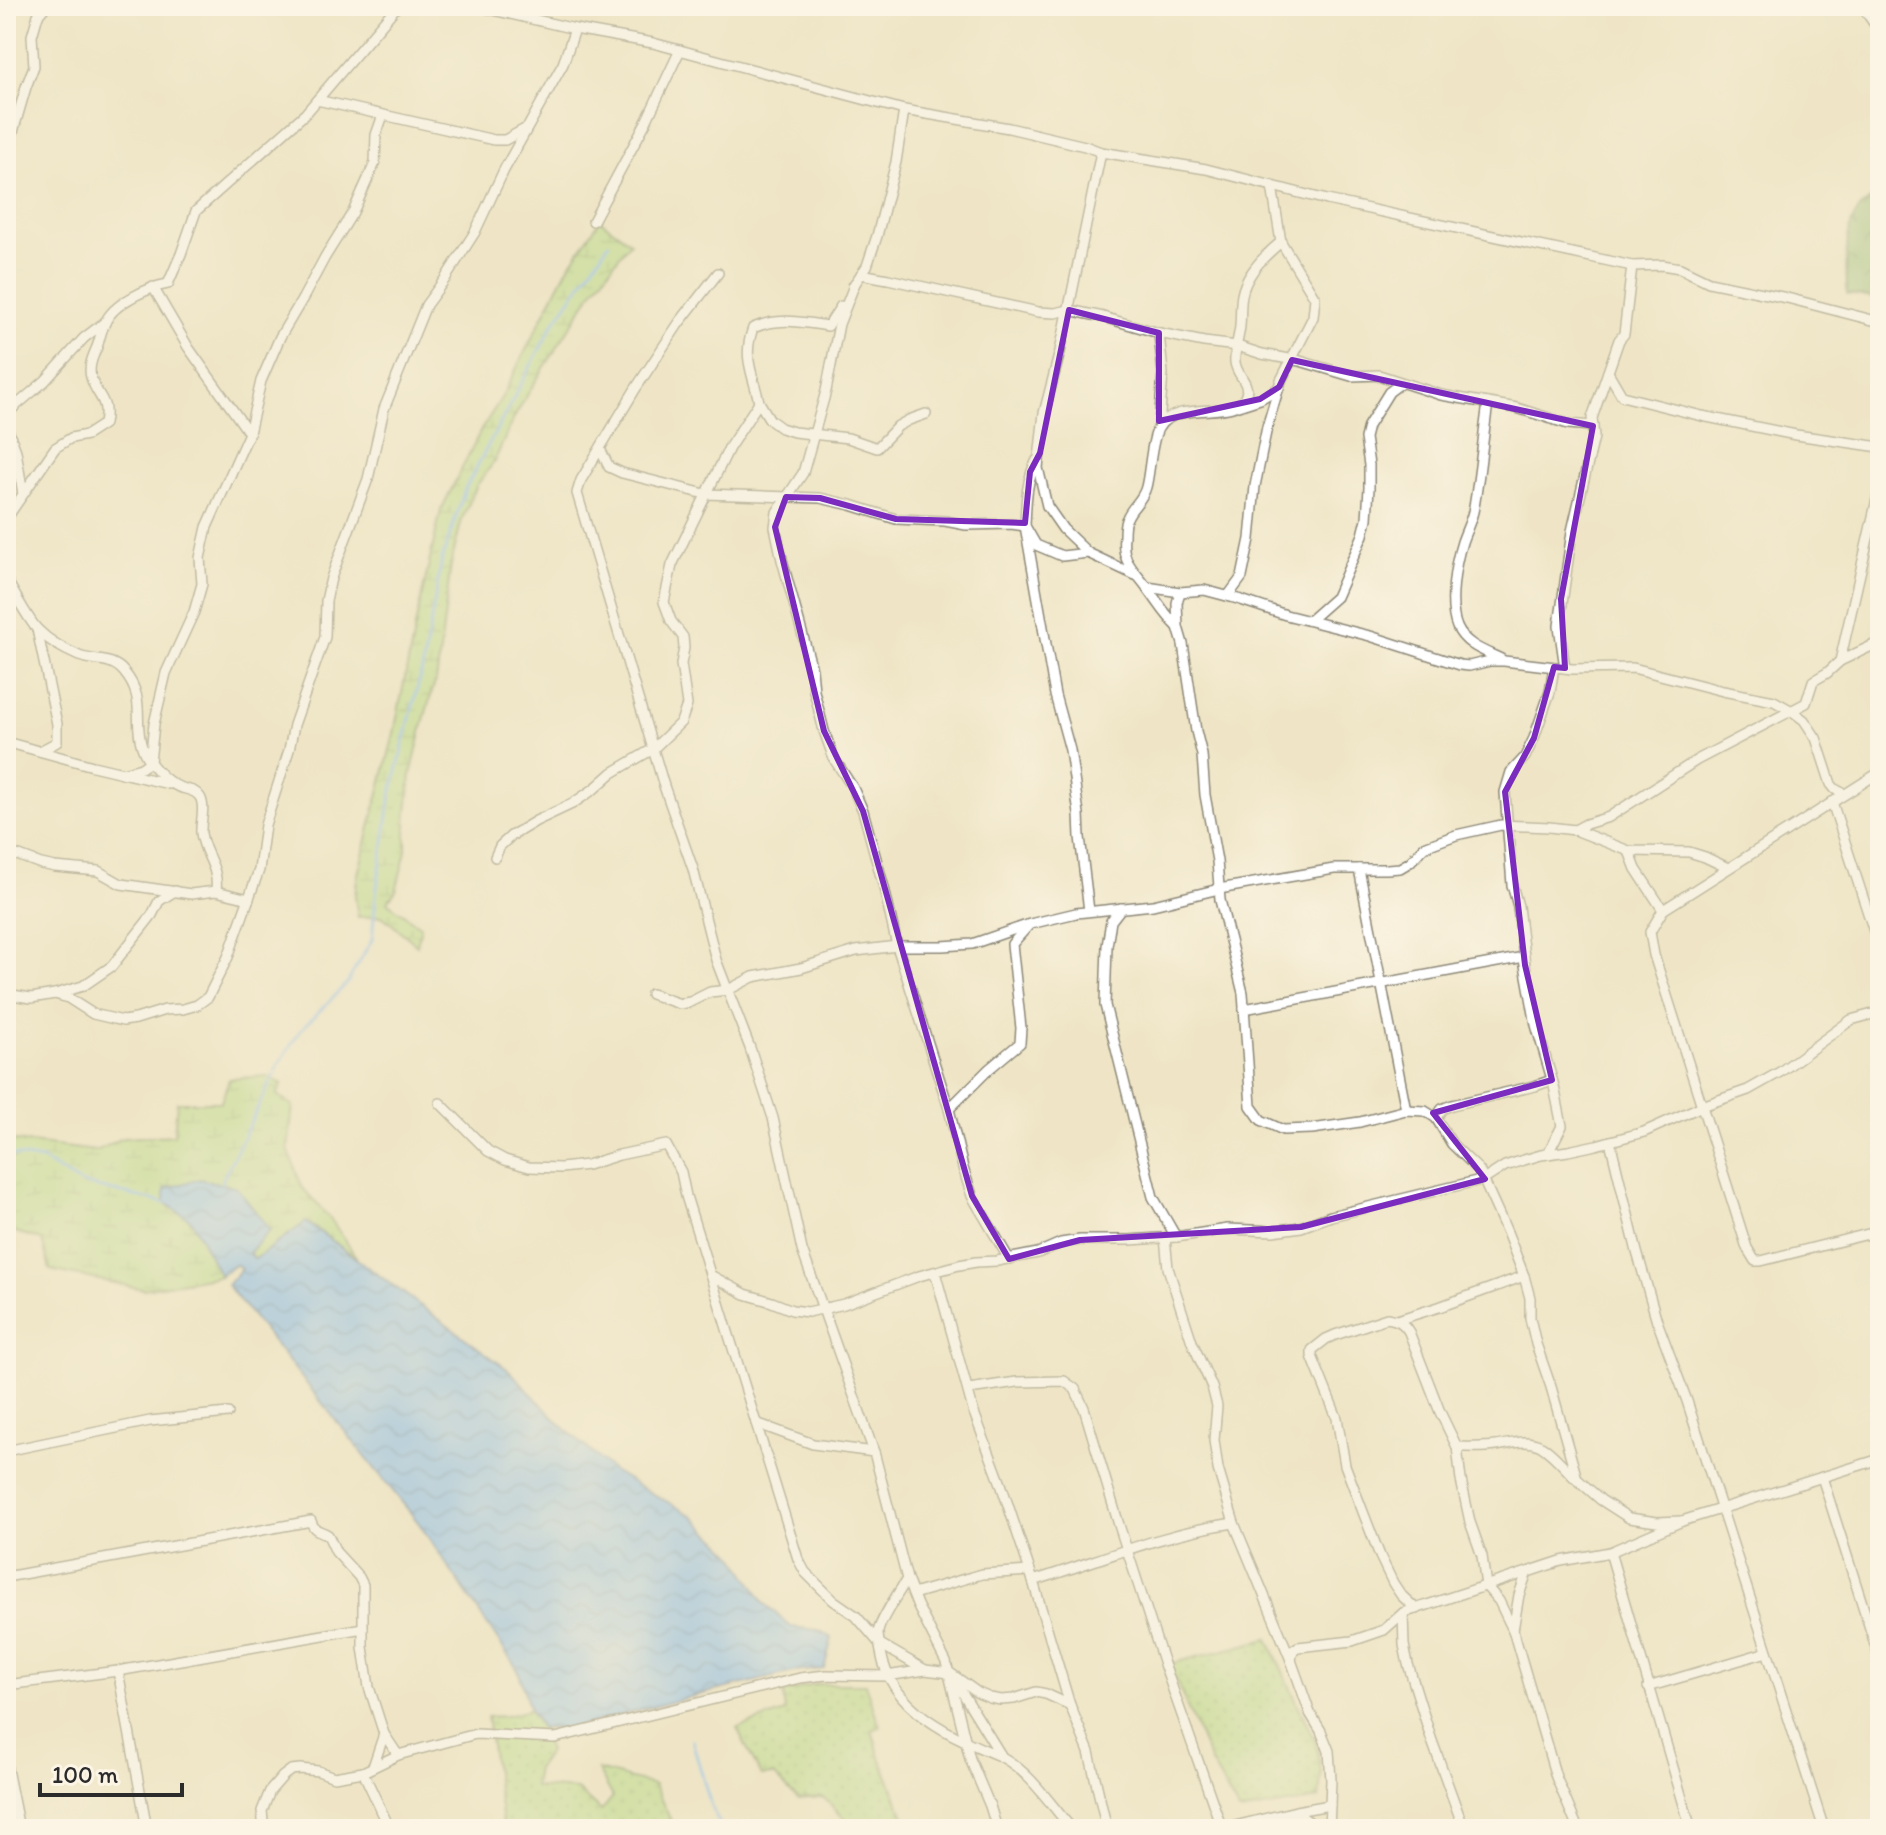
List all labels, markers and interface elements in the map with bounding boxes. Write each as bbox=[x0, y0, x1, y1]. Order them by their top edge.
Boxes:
scale bar bbox=[40, 1747, 182, 1797]
text: 100 m bbox=[52, 1760, 118, 1789]

